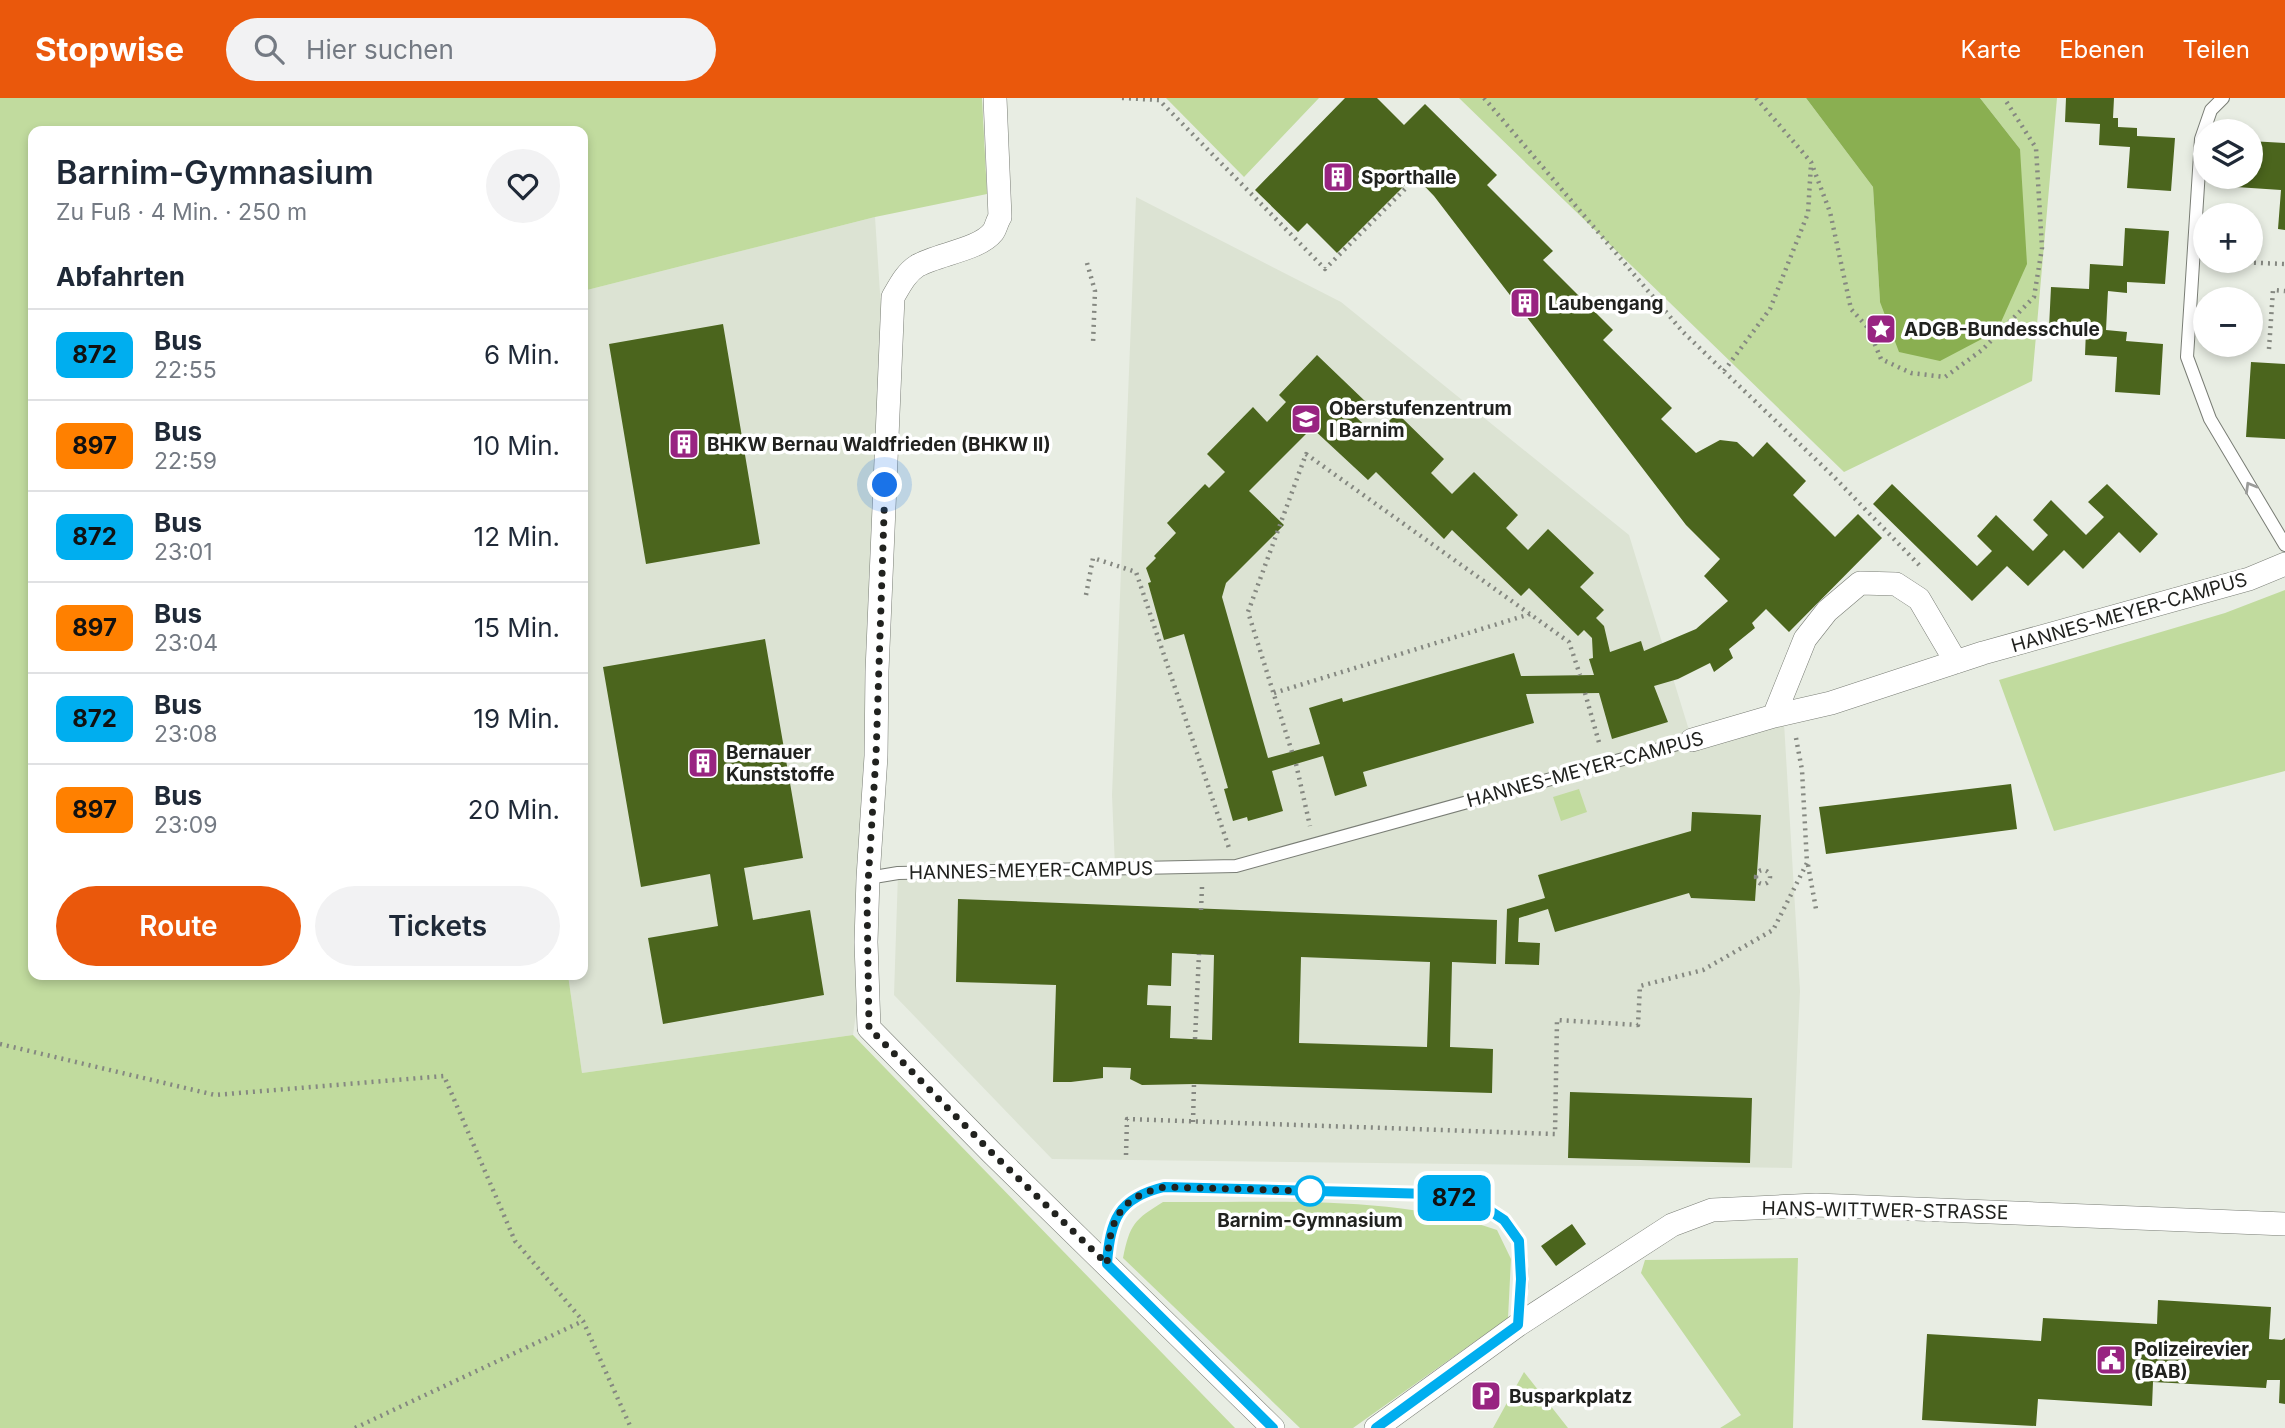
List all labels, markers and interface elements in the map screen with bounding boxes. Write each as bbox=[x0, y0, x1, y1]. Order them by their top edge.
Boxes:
search box bbox=[226, 18, 716, 81]
text: Stopwise bbox=[35, 29, 184, 69]
icon: search bbox=[250, 30, 288, 68]
text: Hier suchen bbox=[306, 34, 454, 65]
text: Karte bbox=[1961, 35, 2021, 64]
text: Ebenen bbox=[2059, 35, 2145, 64]
text: Teilen bbox=[2183, 35, 2250, 64]
map controls bbox=[2193, 119, 2263, 357]
button: layers bbox=[2193, 119, 2263, 189]
button: heart bbox=[486, 149, 560, 223]
text: Barnim-Gymnasium bbox=[56, 152, 374, 192]
building icon: Sporthalle bbox=[1321, 160, 1355, 194]
place label: Sporthalle bbox=[1361, 166, 1457, 189]
text: Zu Fuß · 4 Min. · 250 m bbox=[56, 198, 307, 226]
button: + bbox=[2193, 203, 2263, 273]
text: Abfahrten bbox=[56, 261, 185, 292]
building icon: Laubengang bbox=[1508, 286, 1542, 320]
button: − bbox=[2193, 287, 2263, 357]
place label: Laubengang bbox=[1548, 292, 1664, 315]
place icon: ADGB-Bundesschule bbox=[1864, 312, 1898, 346]
place label: ADGB-Bundesschule bbox=[1904, 318, 2100, 341]
text: Bus bbox=[154, 325, 202, 356]
text: 6 Min. bbox=[484, 339, 560, 370]
text: 872 bbox=[72, 340, 117, 369]
text: 22:55 bbox=[154, 356, 217, 384]
place label: Oberstufenzentrum I Barnim bbox=[1329, 397, 1512, 442]
school or university icon: Oberstufenzentrum I Barnim bbox=[1289, 402, 1323, 436]
text: Bus bbox=[154, 416, 202, 447]
building icon: BHKW Bernau Waldfrieden (BHKW II) bbox=[667, 427, 701, 461]
text: 10 Min. bbox=[473, 430, 560, 461]
text: 897 bbox=[72, 431, 117, 460]
place label: BHKW Bernau Waldfrieden (BHKW II) bbox=[707, 433, 1051, 456]
text: 22:59 bbox=[154, 447, 217, 475]
your location bbox=[867, 467, 902, 502]
one-way arrow bbox=[2245, 481, 2258, 494]
text: Bus bbox=[154, 507, 202, 538]
text: 12 Min. bbox=[474, 521, 560, 552]
text: 872 bbox=[72, 522, 117, 551]
text: 23:01 bbox=[154, 538, 213, 566]
street label: HANNES-MEYER-CAMPUS bbox=[2009, 568, 2250, 657]
text: Bus bbox=[154, 598, 202, 629]
text: 15 Min. bbox=[474, 612, 560, 643]
text: 897 bbox=[72, 613, 117, 642]
text: 23:04 bbox=[154, 629, 218, 657]
text: Bus bbox=[154, 689, 202, 720]
text: 19 Min. bbox=[473, 703, 560, 734]
text: 872 bbox=[72, 704, 117, 733]
text: 23:08 bbox=[154, 720, 218, 748]
street label: HANNES-MEYER-CAMPUS bbox=[1464, 727, 1706, 812]
place label: Bernauer Kunststoffe bbox=[726, 741, 834, 786]
building icon: Bernauer Kunststoffe bbox=[686, 746, 720, 780]
text: Bus bbox=[154, 780, 202, 811]
text: 20 Min. bbox=[468, 794, 560, 825]
text: 897 bbox=[72, 795, 117, 824]
text: 23:09 bbox=[154, 811, 218, 839]
street label: HANNES-MEYER-CAMPUS bbox=[909, 857, 1153, 884]
button: Route bbox=[56, 886, 301, 966]
button: Tickets bbox=[315, 886, 560, 966]
line badge: 872 bbox=[1414, 1175, 1494, 1221]
marker: Barnim-Gymnasium bbox=[1295, 1176, 1325, 1206]
text: 872 bbox=[1432, 1183, 1476, 1212]
street label: HANS-WITTWER-STRASSE bbox=[1762, 1197, 2008, 1224]
place label: Barnim-Gymnasium bbox=[1217, 1209, 1403, 1232]
place label: Polizeirevier (BAB) bbox=[2134, 1338, 2249, 1383]
public building icon: Polizeirevier (BAB) bbox=[2094, 1343, 2128, 1377]
parking icon: Busparkplatz bbox=[1469, 1379, 1503, 1413]
place label: Busparkplatz bbox=[1509, 1385, 1632, 1408]

